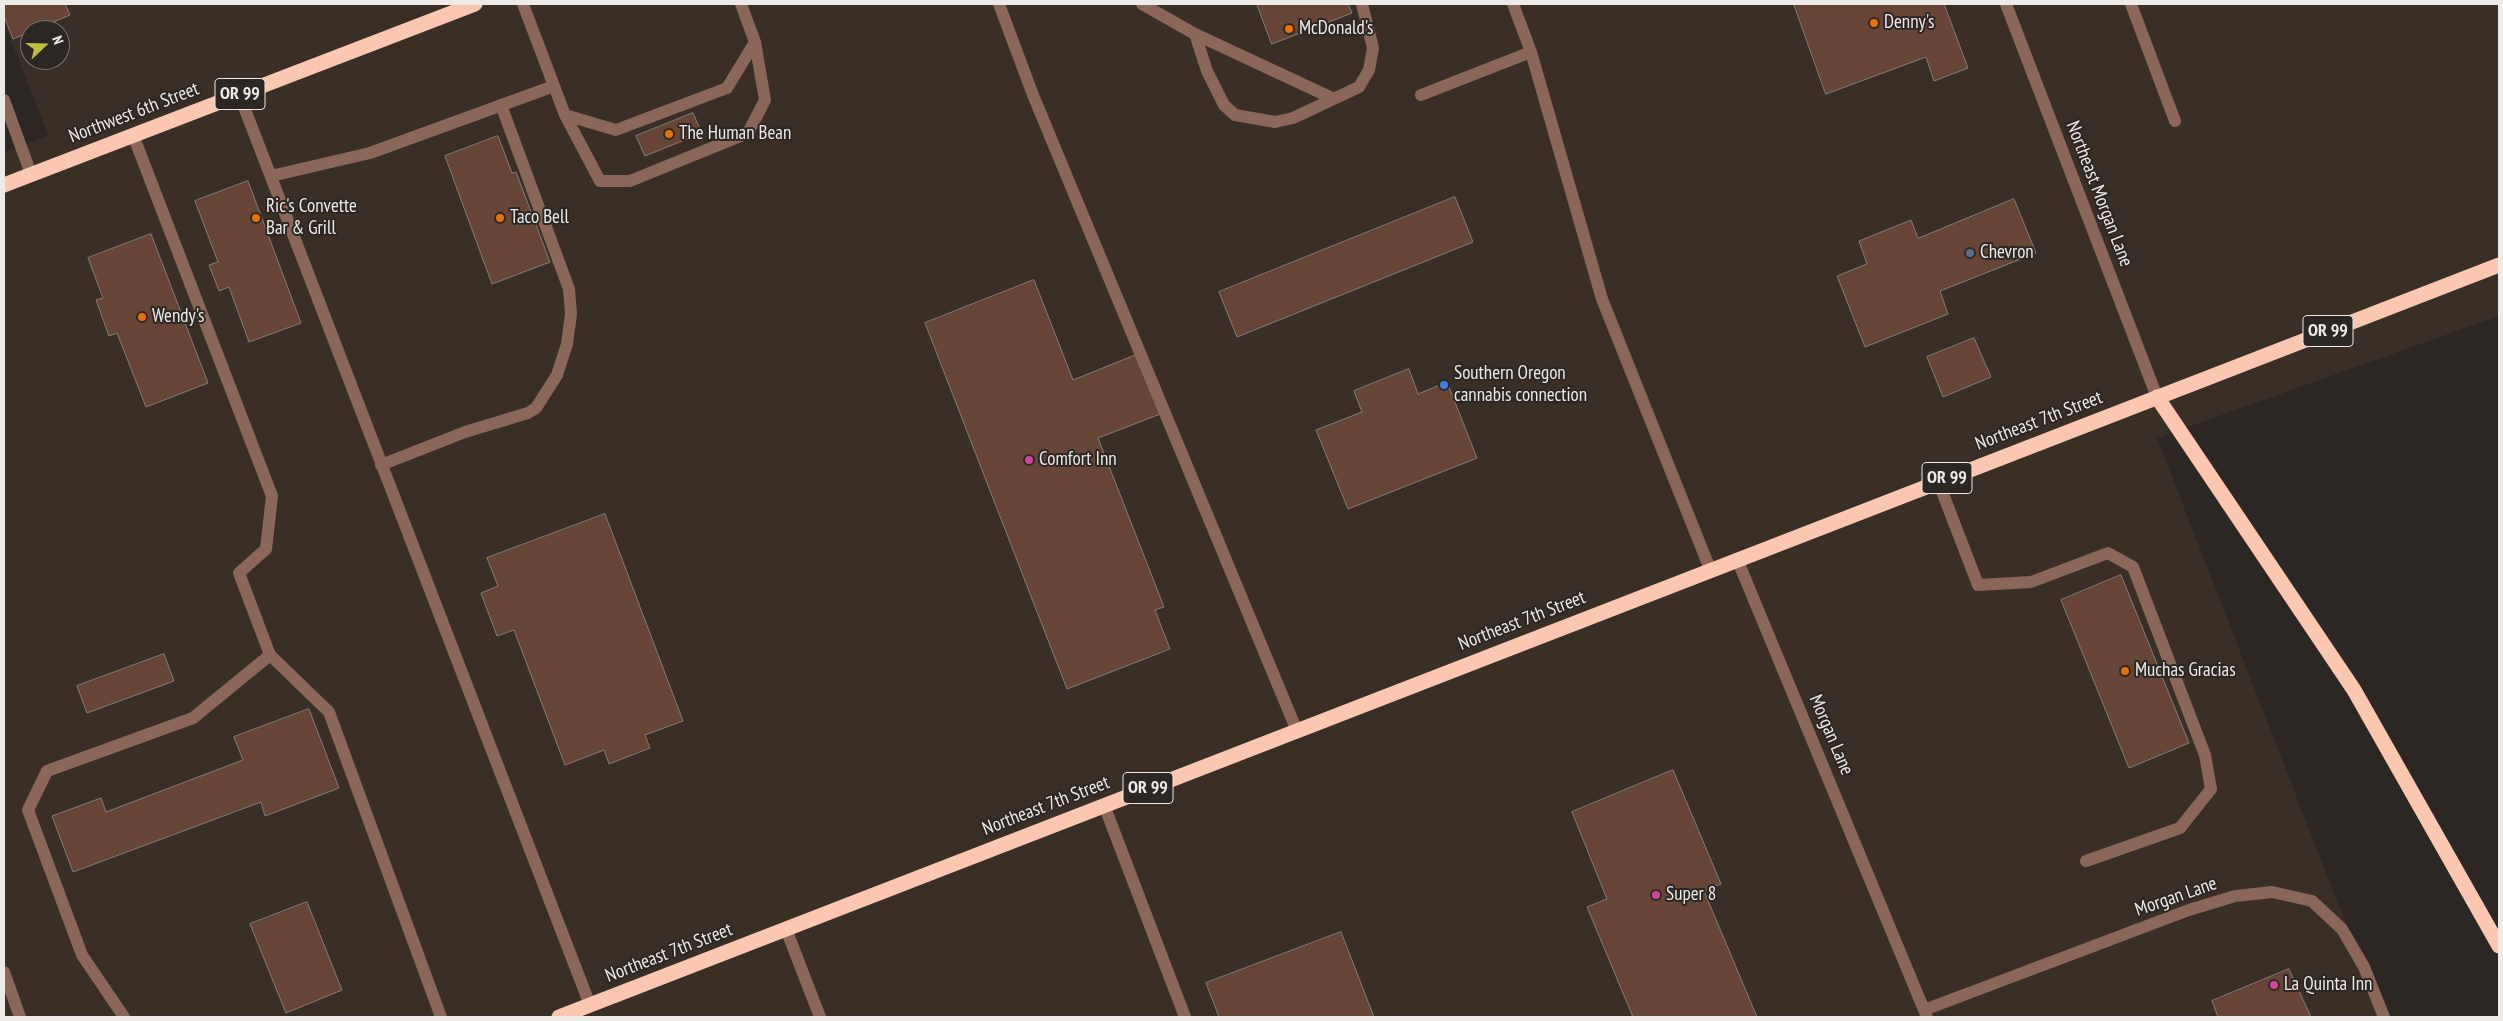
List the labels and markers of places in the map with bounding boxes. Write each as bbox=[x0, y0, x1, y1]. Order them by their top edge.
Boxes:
place label: Denny's bbox=[1884, 12, 1935, 34]
marker: Denny's bbox=[1868, 17, 1880, 29]
place label: McDonald's bbox=[1299, 18, 1374, 40]
marker: McDonald's bbox=[1283, 23, 1295, 35]
place label: The Human Bean bbox=[679, 123, 791, 145]
marker: The Human Bean bbox=[663, 128, 675, 140]
place label: Ric's Convette Bar & Grill bbox=[266, 196, 357, 240]
place label: Taco Bell bbox=[510, 207, 569, 229]
marker: Ric's Convette Bar & Grill bbox=[250, 212, 262, 224]
marker: Taco Bell bbox=[494, 212, 506, 224]
place label: Chevron bbox=[1980, 242, 2034, 264]
marker: Chevron bbox=[1964, 247, 1976, 259]
place label: Wendy's bbox=[152, 306, 205, 328]
marker: Wendy's bbox=[136, 311, 148, 323]
place label: Southern Oregon cannabis connection bbox=[1454, 363, 1587, 407]
marker: Southern Oregon cannabis connection bbox=[1438, 379, 1450, 391]
place label: Comfort Inn bbox=[1039, 449, 1117, 471]
marker: Comfort Inn bbox=[1023, 454, 1035, 466]
place label: Muchas Gracias bbox=[2135, 660, 2236, 682]
marker: Muchas Gracias bbox=[2119, 665, 2131, 677]
place label: Super 8 bbox=[1666, 884, 1716, 906]
marker: Super 8 bbox=[1650, 889, 1662, 901]
place label: La Quinta Inn bbox=[2284, 974, 2372, 996]
marker: La Quinta Inn bbox=[2268, 979, 2280, 991]

